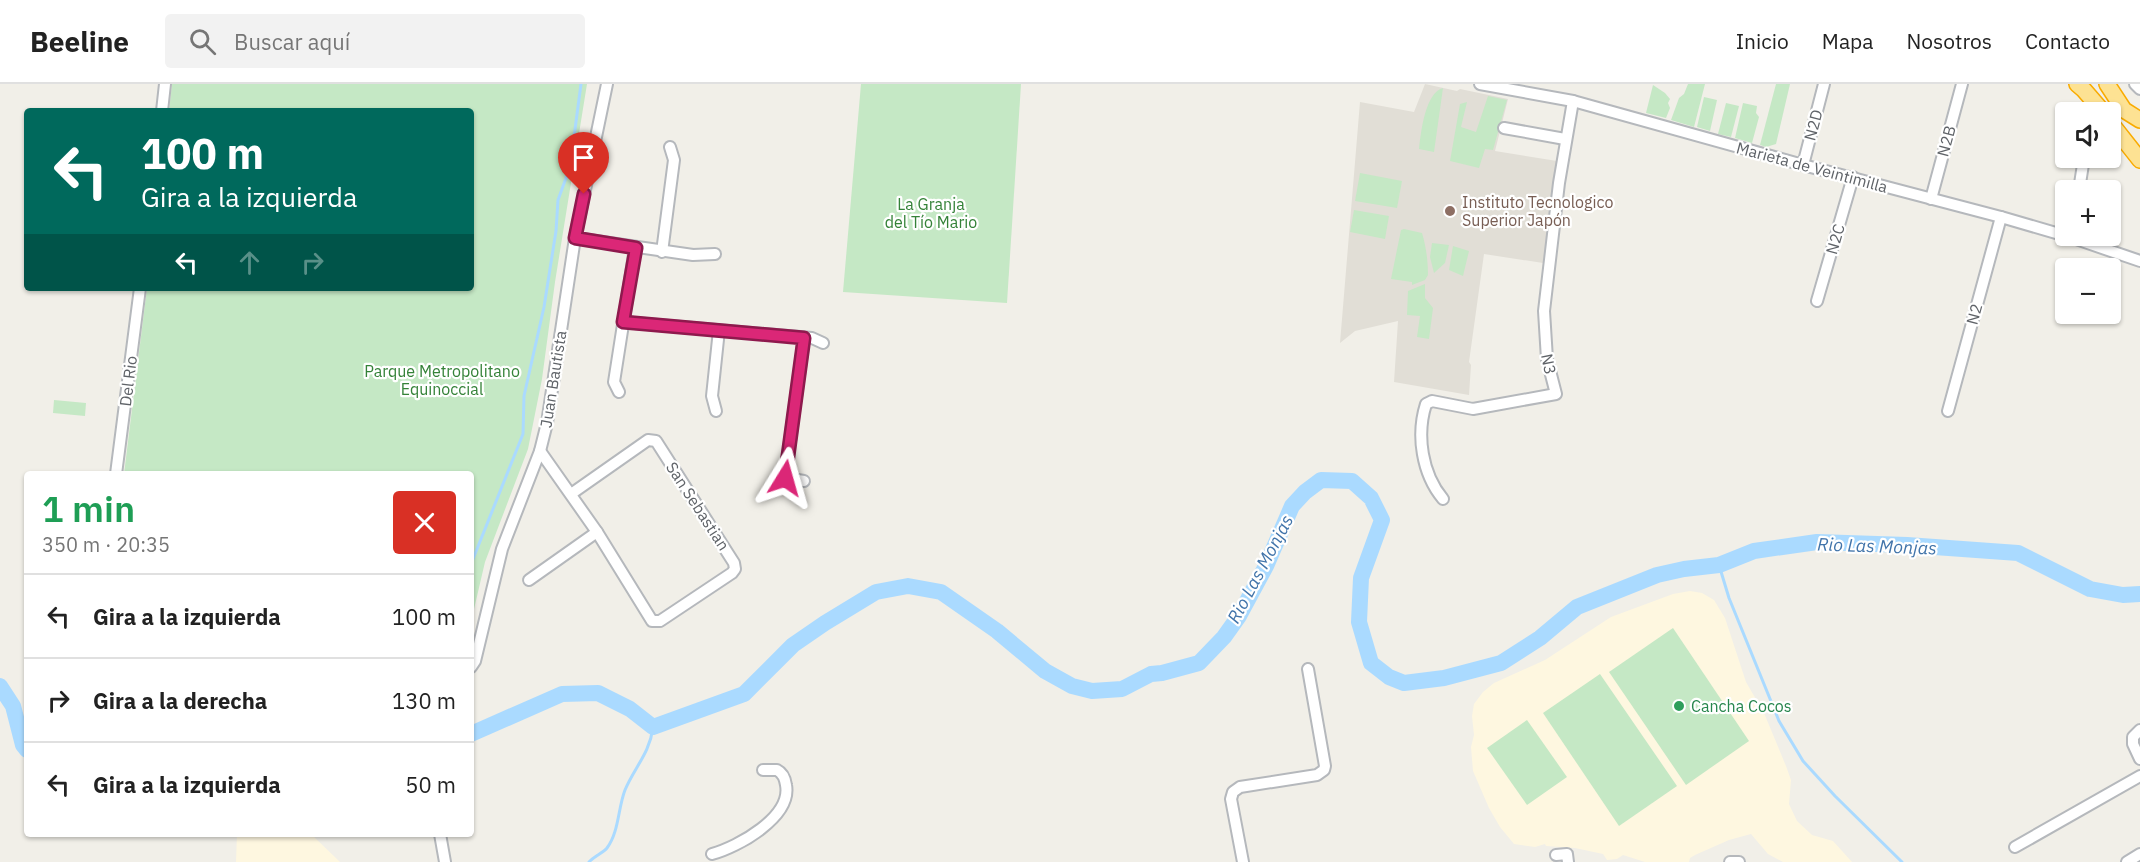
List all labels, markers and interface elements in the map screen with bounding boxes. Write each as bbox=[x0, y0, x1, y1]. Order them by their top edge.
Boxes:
search box bbox=[165, 14, 585, 68]
text: Beeline bbox=[30, 23, 129, 60]
icon: search bbox=[186, 25, 219, 58]
text: Buscar aquí bbox=[234, 27, 350, 56]
text: Inicio bbox=[1736, 27, 1789, 55]
text: Mapa bbox=[1822, 27, 1874, 55]
text: Nosotros bbox=[1907, 27, 1992, 55]
text: Contacto bbox=[2025, 27, 2110, 55]
map controls bbox=[2055, 102, 2121, 324]
button: sound bbox=[2055, 102, 2121, 168]
street label: N2D bbox=[1799, 107, 1827, 143]
street label: N2B bbox=[1932, 123, 1960, 159]
text: 100 m bbox=[141, 126, 264, 181]
icon: left bbox=[42, 132, 120, 210]
pin bbox=[558, 132, 609, 194]
street label: Marieta de Veintimilla bbox=[1734, 137, 1890, 197]
icon: arrive bbox=[567, 141, 600, 174]
text: Gira a la izquierda bbox=[141, 179, 357, 214]
button: + bbox=[2055, 180, 2121, 246]
place label: Instituto Tecnologico Superior Japón bbox=[1462, 192, 1613, 230]
park label: La Granja del Tío Mario bbox=[885, 194, 977, 232]
marker: Instituto Tecnologico Superior Japón bbox=[1443, 204, 1457, 218]
street label: N2C bbox=[1821, 221, 1849, 257]
icon: left bbox=[170, 246, 203, 279]
icon: ahead bbox=[233, 246, 266, 279]
icon: right bbox=[296, 246, 329, 279]
button: − bbox=[2055, 258, 2121, 324]
street label: N2 bbox=[1962, 301, 1986, 327]
street label: Juan Bautista bbox=[535, 328, 571, 429]
street label: N3 bbox=[1537, 352, 1561, 376]
street label: Del Rio bbox=[115, 355, 141, 407]
park label: Parque Metropolitano Equinoccial bbox=[364, 361, 520, 399]
position arrow bbox=[753, 446, 817, 510]
street label: San Sebastian bbox=[662, 458, 734, 554]
text: 1 min bbox=[42, 485, 135, 532]
button: close bbox=[393, 491, 456, 554]
water label: Rio Las Monjas bbox=[1222, 511, 1298, 627]
text: 350 m · 20:35 bbox=[42, 531, 170, 558]
water label: Rio Las Monjas bbox=[1817, 532, 1937, 560]
icon: left bbox=[42, 600, 75, 633]
text: Gira a la izquierda bbox=[93, 602, 281, 631]
text: 100 m bbox=[392, 602, 456, 631]
icon: right bbox=[42, 684, 75, 717]
text: Gira a la derecha bbox=[93, 686, 267, 715]
text: 130 m bbox=[392, 686, 456, 715]
place label: Cancha Cocos bbox=[1691, 696, 1792, 716]
marker: Cancha Cocos bbox=[1672, 699, 1686, 713]
icon: left bbox=[42, 768, 75, 801]
text: Gira a la izquierda bbox=[93, 770, 281, 799]
text: 50 m bbox=[405, 770, 456, 799]

